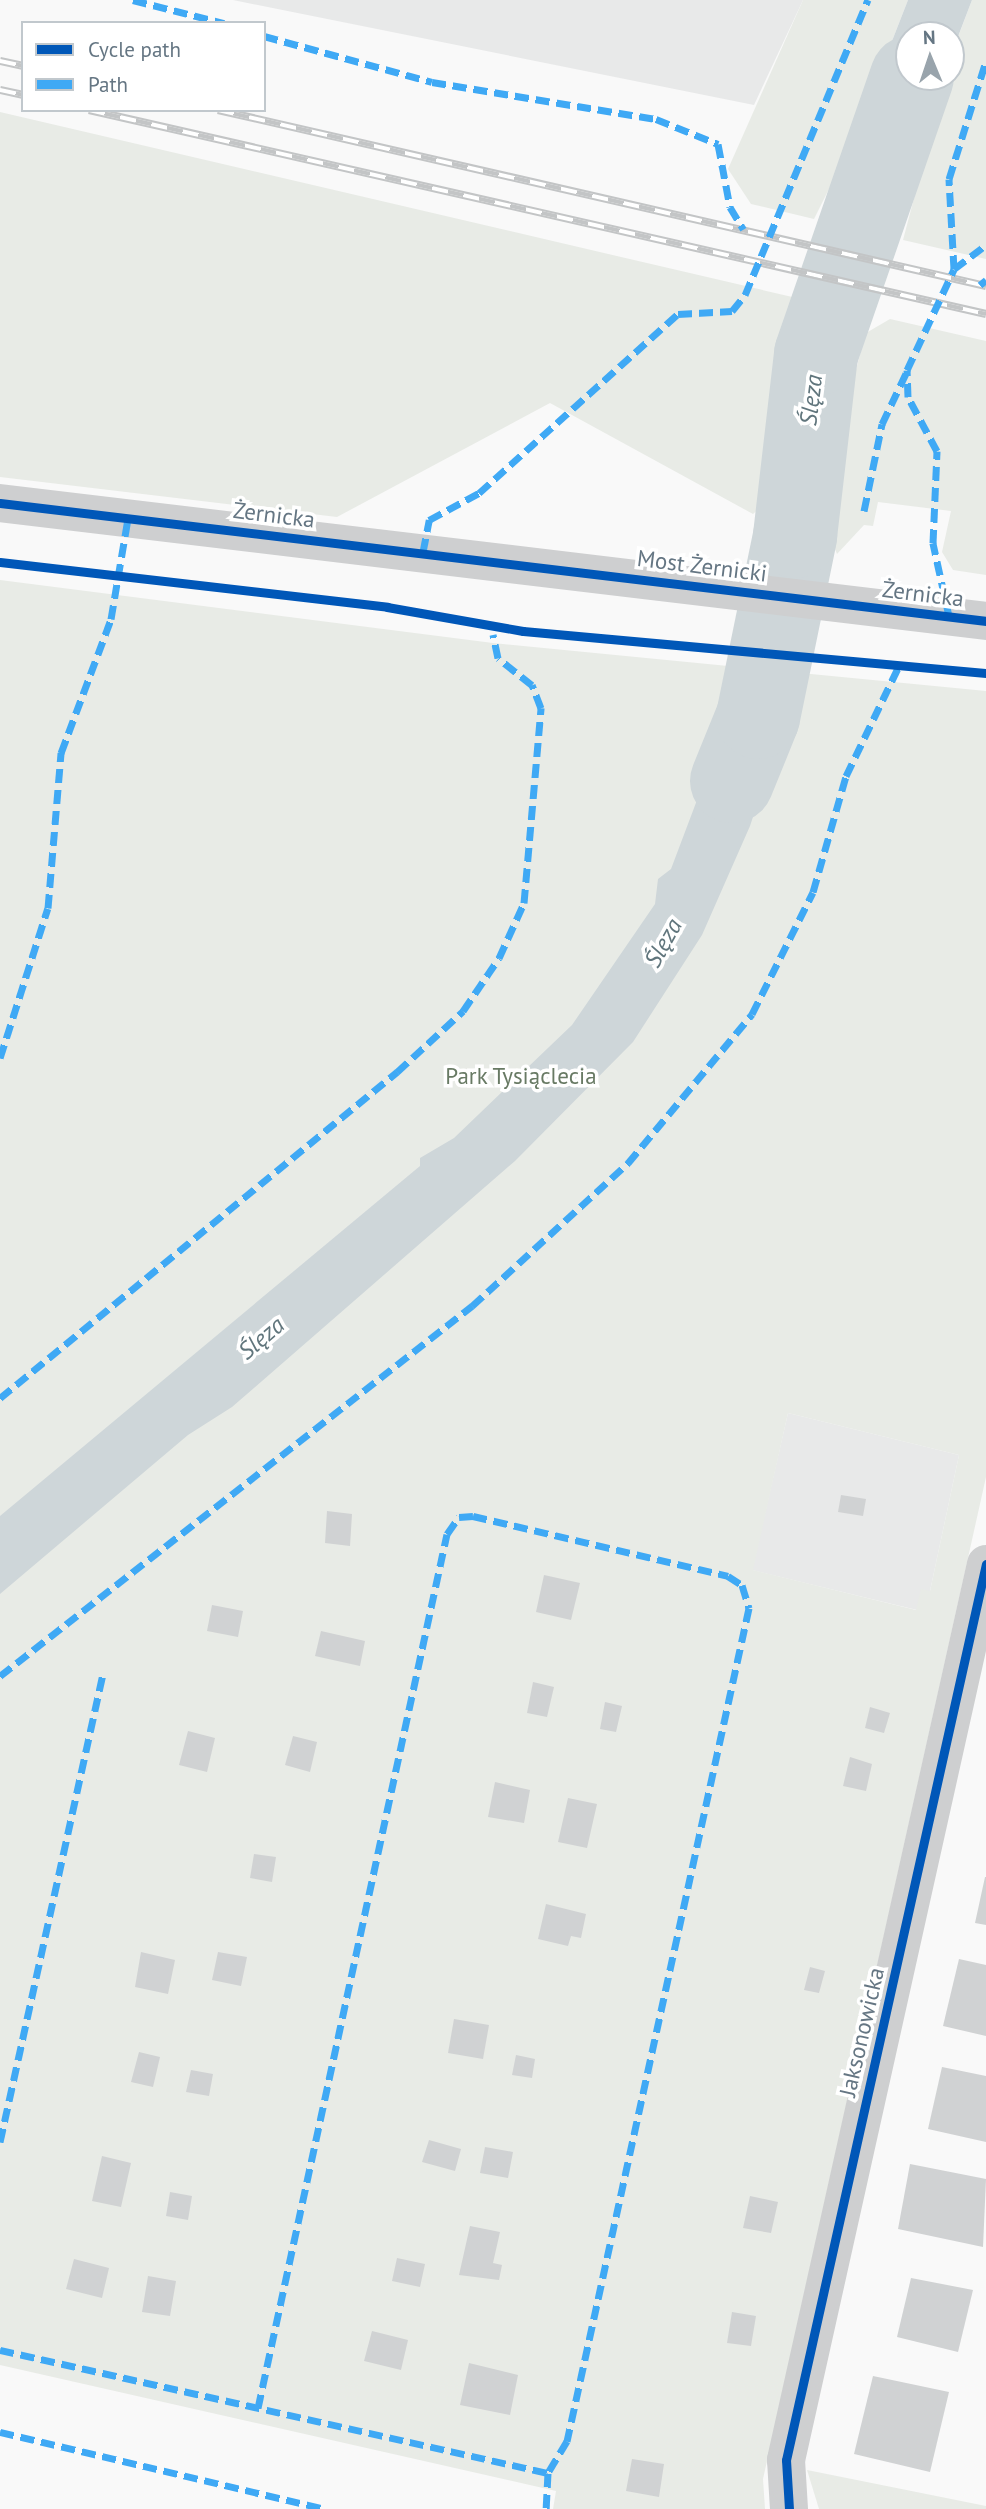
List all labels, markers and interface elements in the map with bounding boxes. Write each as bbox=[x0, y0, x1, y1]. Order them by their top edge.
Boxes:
legend bbox=[21, 21, 266, 112]
north arrow bbox=[895, 21, 965, 91]
text: N bbox=[923, 25, 936, 49]
text: Cycle path bbox=[88, 36, 181, 63]
text: Path bbox=[88, 71, 128, 98]
water label: Ślęza bbox=[794, 373, 828, 427]
street label: Żernicka bbox=[231, 496, 317, 534]
street label: Most Żernicki bbox=[635, 544, 769, 588]
street label: Żernicka bbox=[880, 575, 966, 613]
water label: Ślęza bbox=[638, 914, 688, 972]
park label: Park Tysiąclecia bbox=[445, 1062, 597, 1090]
water label: Ślęza bbox=[232, 1311, 290, 1365]
street label: Jaksonowicka bbox=[834, 1965, 890, 2099]

